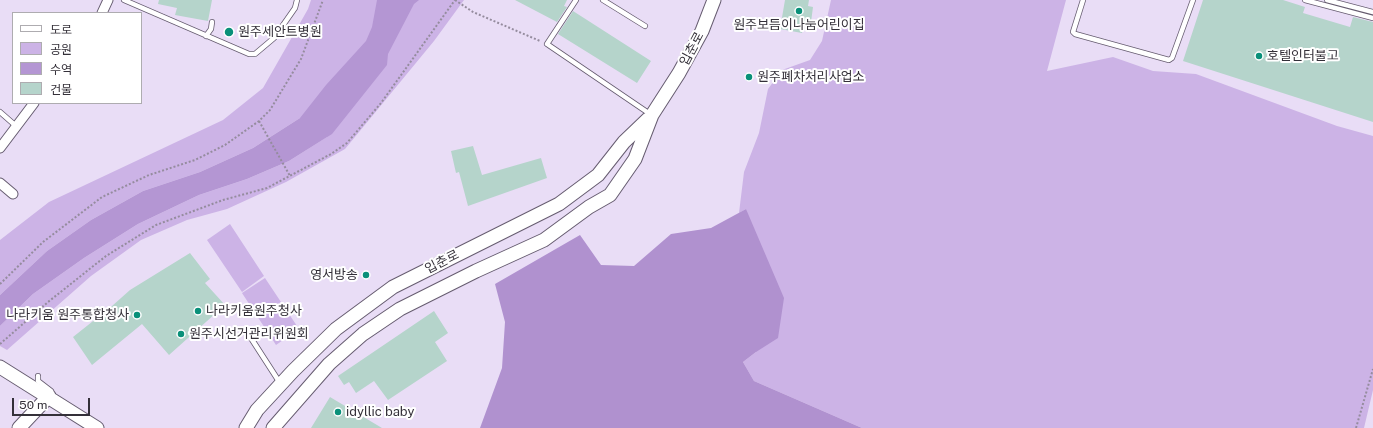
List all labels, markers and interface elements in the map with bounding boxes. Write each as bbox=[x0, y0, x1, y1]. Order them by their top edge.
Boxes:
marker: 원주보듬이나눔어린이집 bbox=[794, 6, 804, 16]
legend bbox=[12, 12, 142, 104]
place label: 원주보듬이나눔어린이집 bbox=[733, 17, 865, 33]
text: 도로 bbox=[50, 23, 72, 37]
place label: 원주세안트병원 bbox=[238, 24, 322, 40]
marker: 원주세안트병원 bbox=[223, 26, 235, 38]
street label: 입춘로 bbox=[677, 29, 707, 69]
text: 공원 bbox=[50, 43, 72, 57]
place label: 호텔인터불고 bbox=[1267, 48, 1339, 64]
marker: 호텔인터불고 bbox=[1254, 51, 1264, 61]
text: 수역 bbox=[50, 63, 72, 77]
place label: 원주폐차처리사업소 bbox=[757, 69, 865, 85]
marker: 원주폐차처리사업소 bbox=[744, 72, 754, 82]
text: 건물 bbox=[50, 83, 72, 97]
street label: 입춘로 bbox=[422, 247, 462, 277]
place label: 영서방송 bbox=[310, 267, 358, 283]
marker: 영서방송 bbox=[361, 270, 371, 280]
place label: 나라키움원주청사 bbox=[206, 303, 302, 319]
marker: 나라키움원주청사 bbox=[193, 306, 203, 316]
place label: 나라키움 원주통합청사 bbox=[6, 307, 129, 323]
marker: 나라키움 원주통합청사 bbox=[132, 310, 142, 320]
place label: 원주시선거관리위원회 bbox=[189, 326, 309, 342]
marker: 원주시선거관리위원회 bbox=[176, 329, 186, 339]
scale bar bbox=[14, 390, 92, 416]
text: 50 m bbox=[19, 398, 47, 412]
place label: idyllic baby bbox=[346, 404, 414, 420]
marker: idyllic baby bbox=[333, 407, 343, 417]

